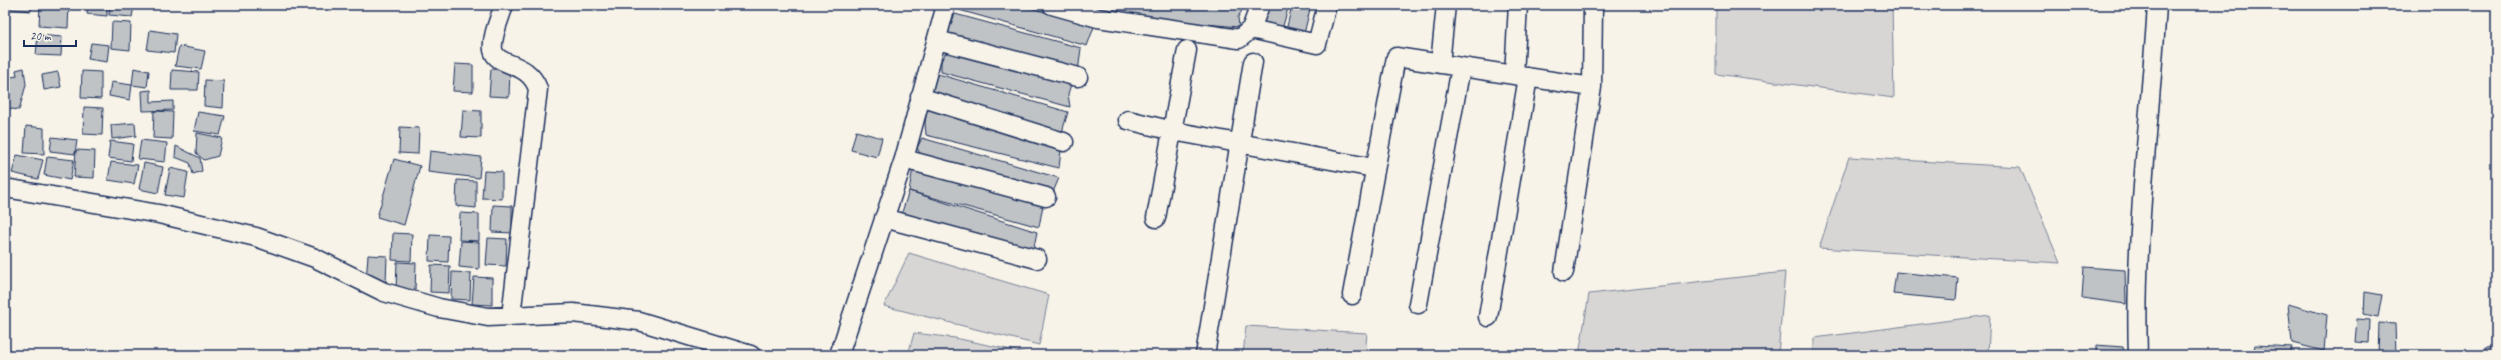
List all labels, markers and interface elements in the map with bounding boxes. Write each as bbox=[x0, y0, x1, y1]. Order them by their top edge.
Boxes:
scale bar bbox=[24, 22, 76, 48]
text: 20 m bbox=[30, 28, 52, 44]

